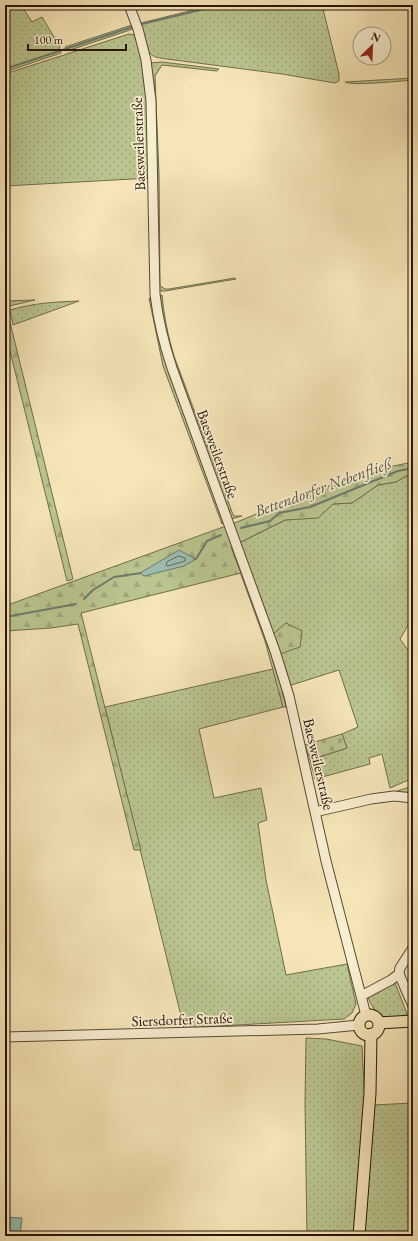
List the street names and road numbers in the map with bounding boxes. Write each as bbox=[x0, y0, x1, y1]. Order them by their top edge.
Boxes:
street label: Baesweilerstraße bbox=[127, 97, 149, 191]
street label: Baesweilerstraße bbox=[193, 407, 243, 501]
street label: Baesweilerstraße bbox=[299, 716, 339, 812]
street label: Siersdorfer Straße bbox=[131, 1008, 233, 1030]

